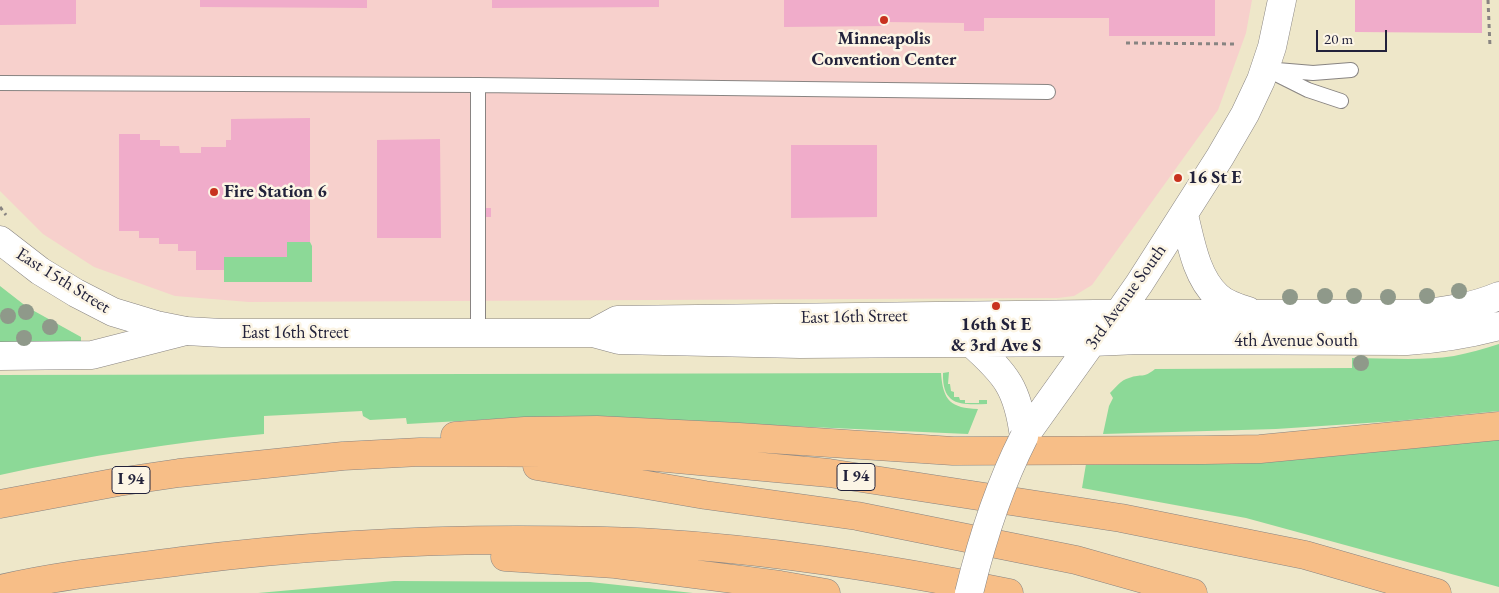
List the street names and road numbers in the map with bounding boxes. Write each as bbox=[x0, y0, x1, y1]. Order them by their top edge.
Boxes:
street label: 3rd Avenue South bbox=[1081, 240, 1171, 354]
street label: East 15th Street bbox=[12, 243, 114, 319]
street label: East 16th Street bbox=[800, 305, 908, 329]
street label: East 16th Street bbox=[241, 322, 349, 344]
street label: 4th Avenue South bbox=[1234, 330, 1358, 352]
road number: I 94 bbox=[837, 464, 875, 491]
road number: I 94 bbox=[112, 466, 150, 494]

